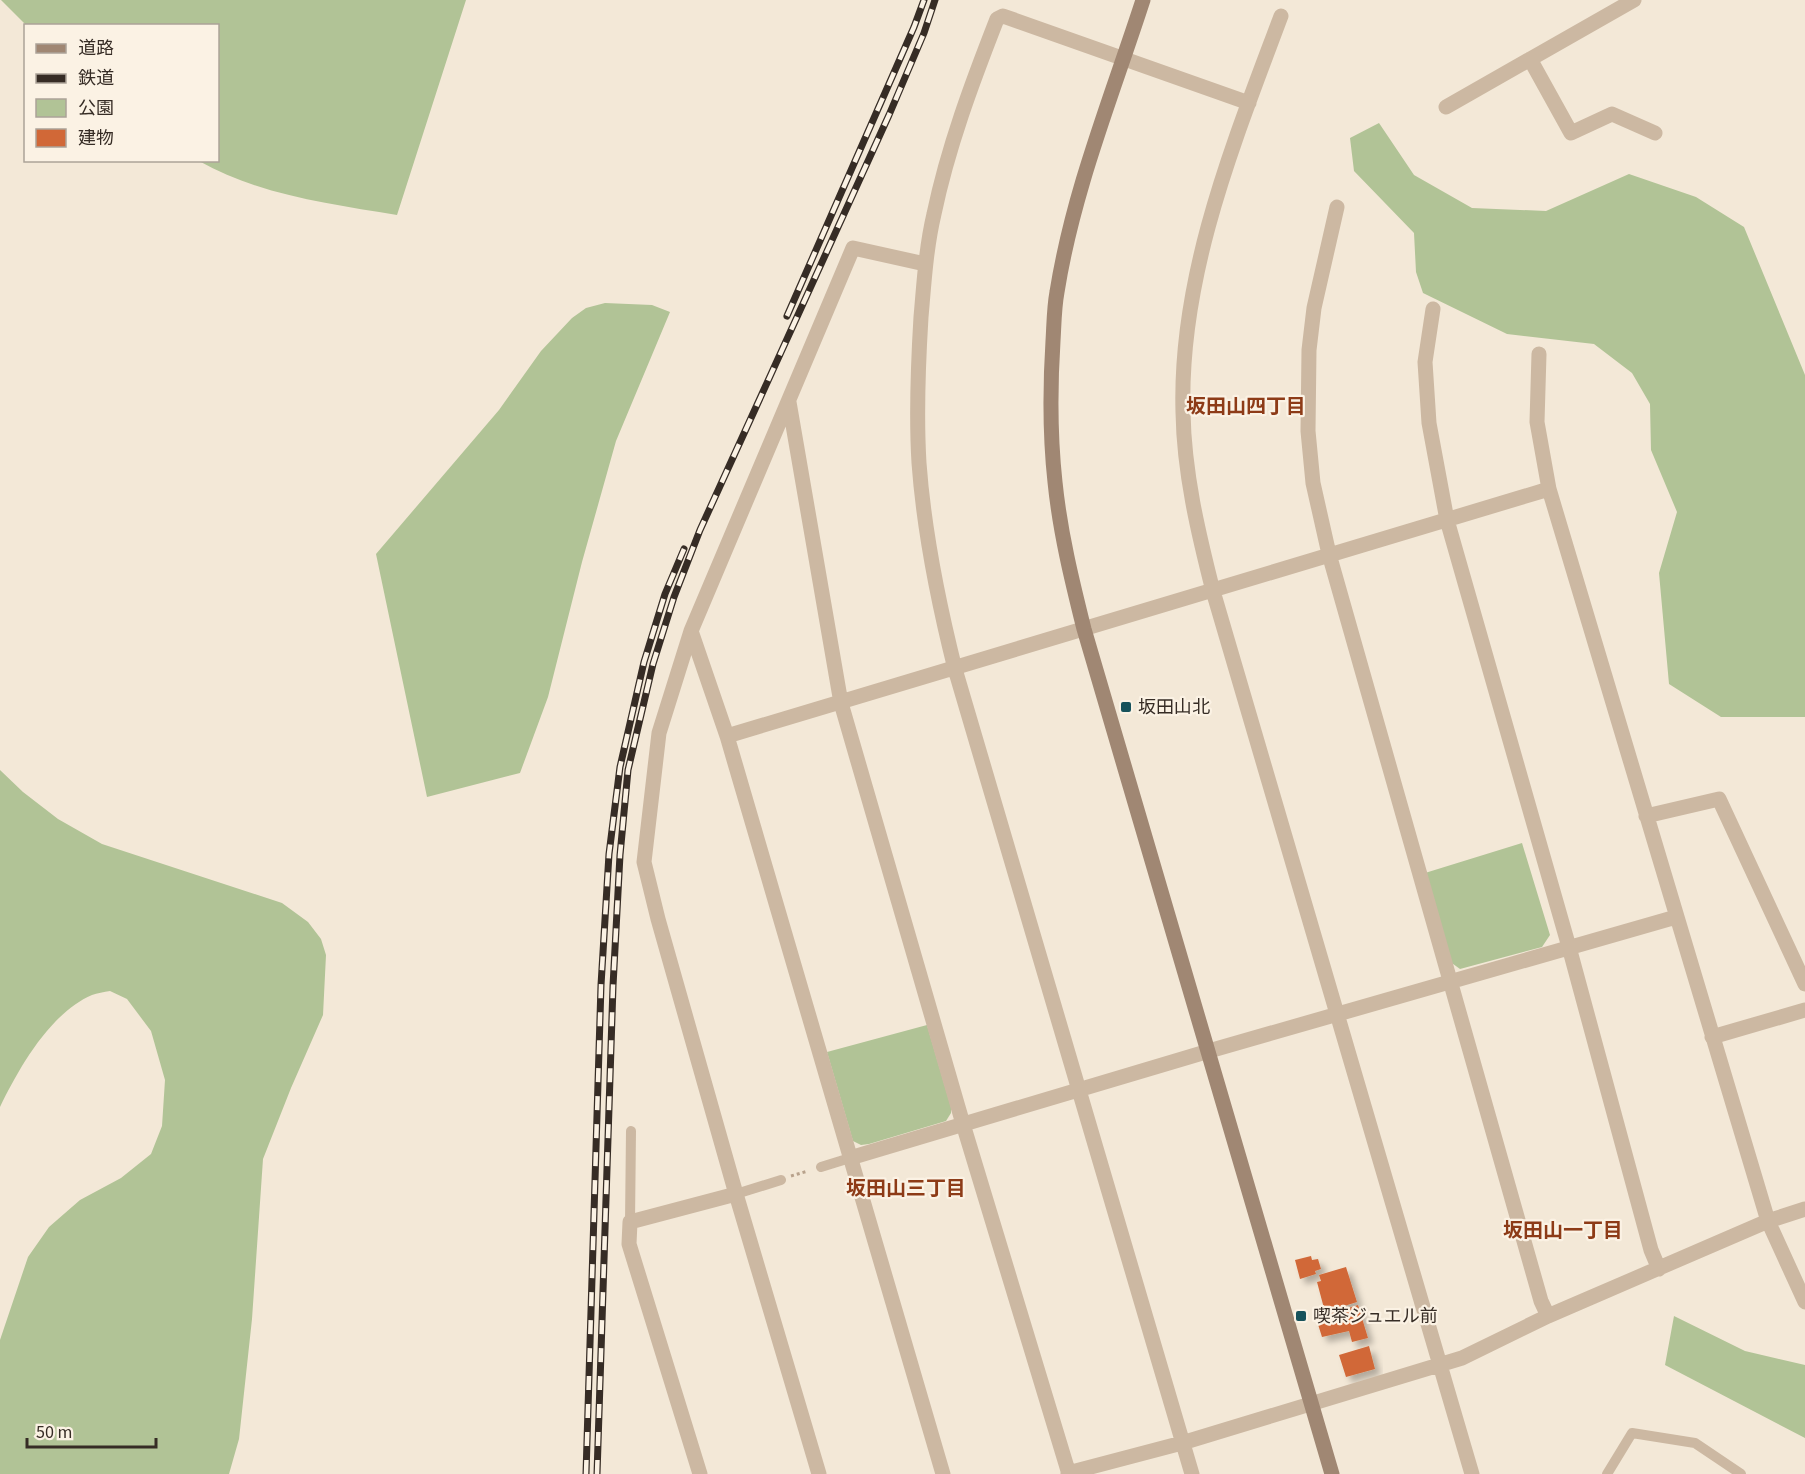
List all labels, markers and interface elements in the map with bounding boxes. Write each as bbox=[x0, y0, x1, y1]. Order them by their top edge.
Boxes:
legend bbox=[24, 24, 219, 162]
text: 道路 bbox=[78, 36, 114, 61]
text: 鉄道 bbox=[78, 66, 114, 91]
text: 公園 bbox=[78, 96, 114, 121]
text: 建物 bbox=[78, 126, 114, 151]
district label: 坂田山四丁目 bbox=[1186, 393, 1306, 421]
place label: 坂田山北 bbox=[1138, 695, 1210, 720]
marker: 坂田山北 bbox=[1119, 700, 1133, 714]
district label: 坂田山三丁目 bbox=[846, 1175, 966, 1203]
district label: 坂田山一丁目 bbox=[1503, 1217, 1623, 1245]
place label: 喫茶ジュエル前 bbox=[1313, 1304, 1438, 1329]
marker: 喫茶ジュエル前 bbox=[1294, 1309, 1308, 1323]
scale bar bbox=[27, 1411, 156, 1449]
text: 50 m bbox=[36, 1420, 72, 1445]

